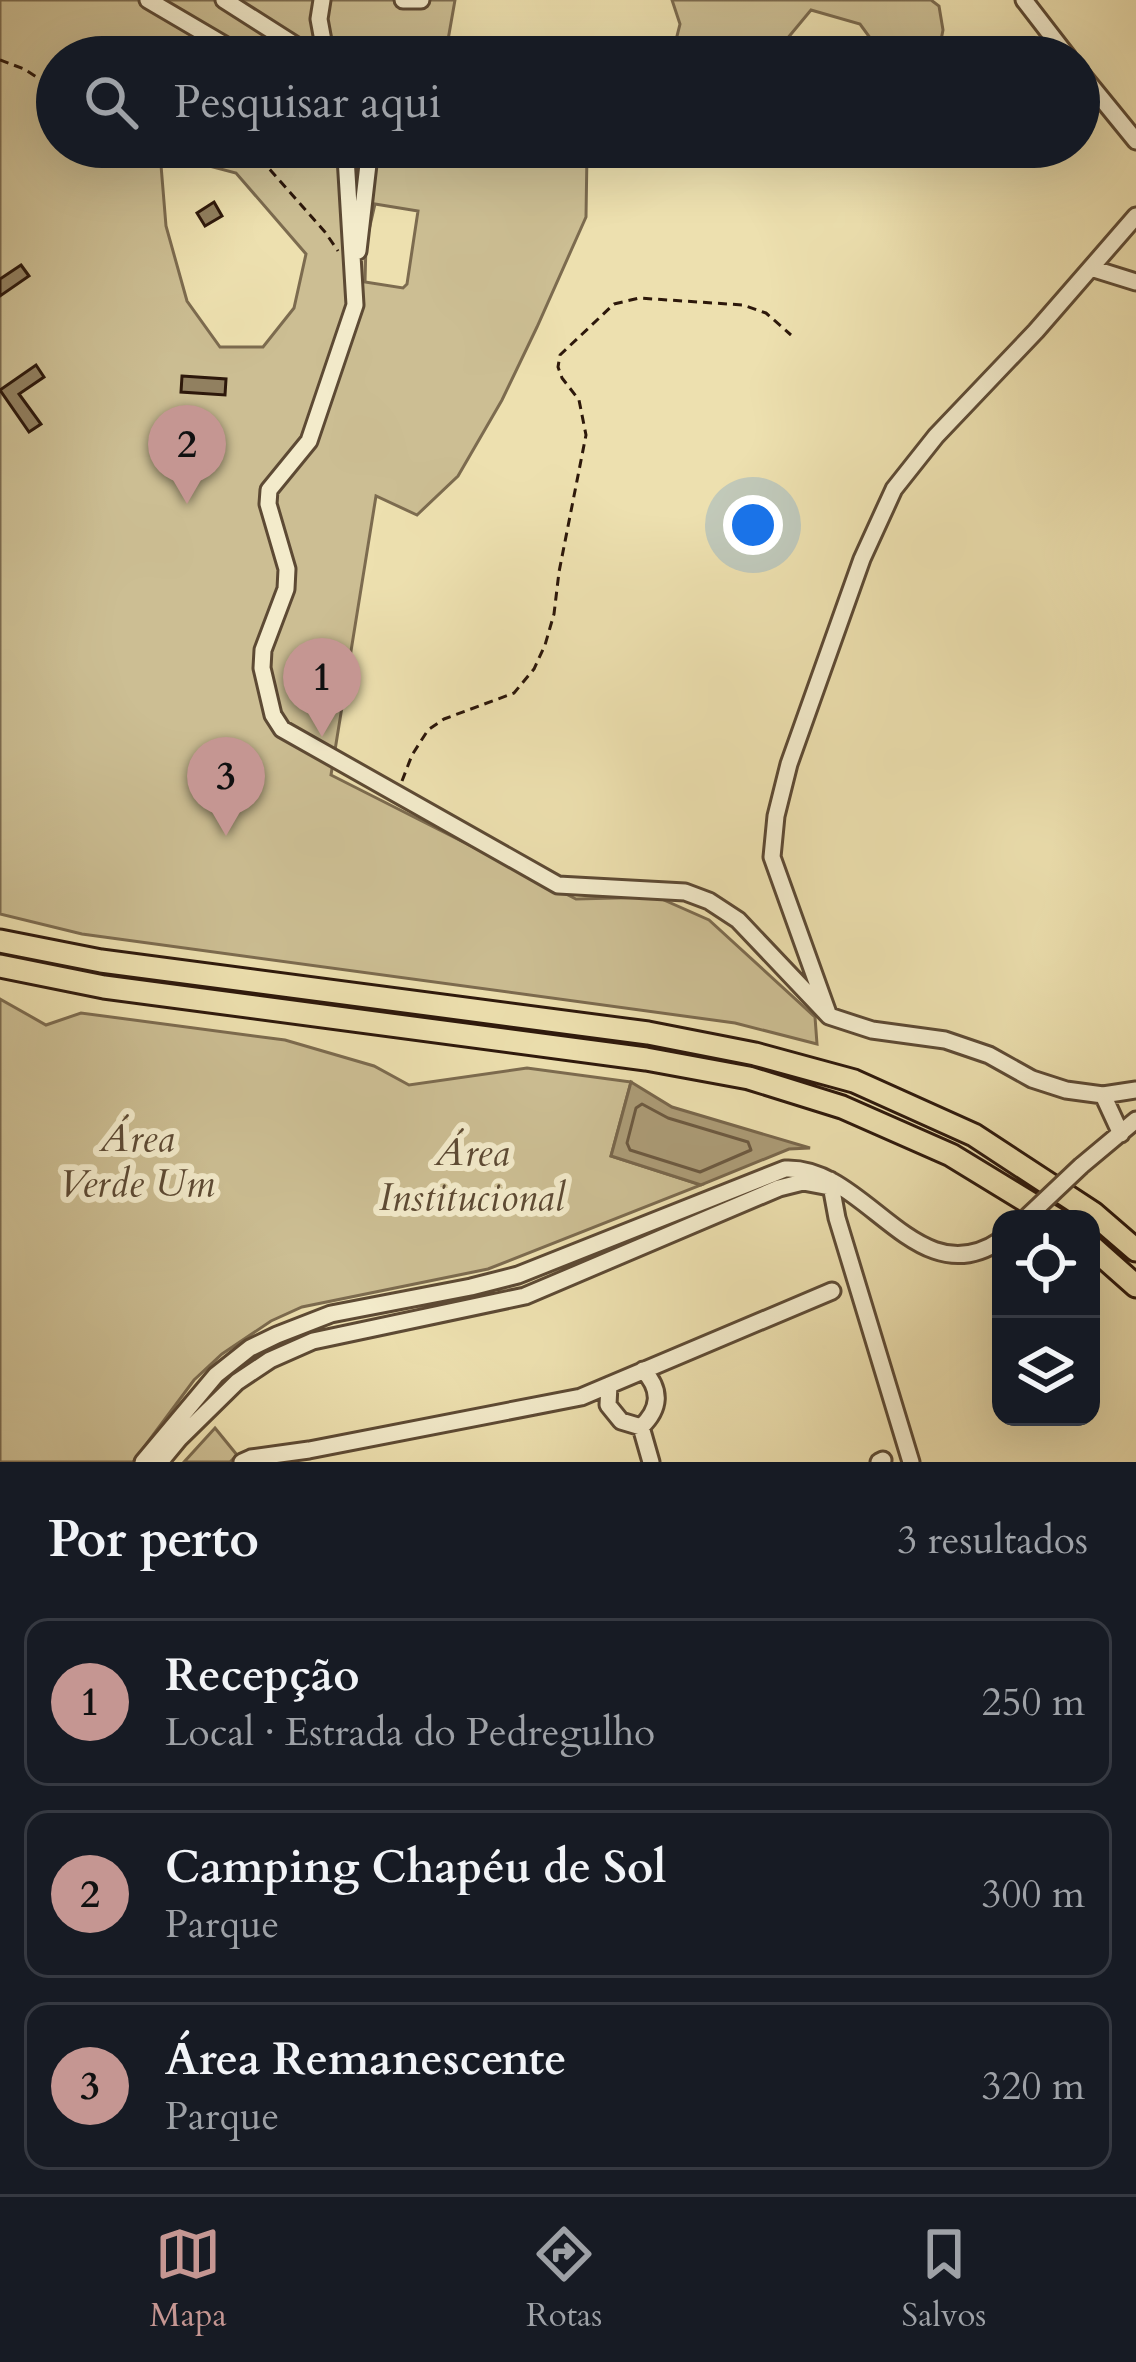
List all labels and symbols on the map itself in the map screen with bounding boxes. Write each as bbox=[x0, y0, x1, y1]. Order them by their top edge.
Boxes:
pin: 2 bbox=[148, 405, 226, 504]
your location bbox=[723, 495, 783, 555]
pin: 1 bbox=[283, 638, 361, 737]
pin: 3 bbox=[187, 737, 265, 836]
park label: Área Verde Um bbox=[59, 1112, 215, 1210]
park label: Área Institucional bbox=[379, 1126, 567, 1224]

